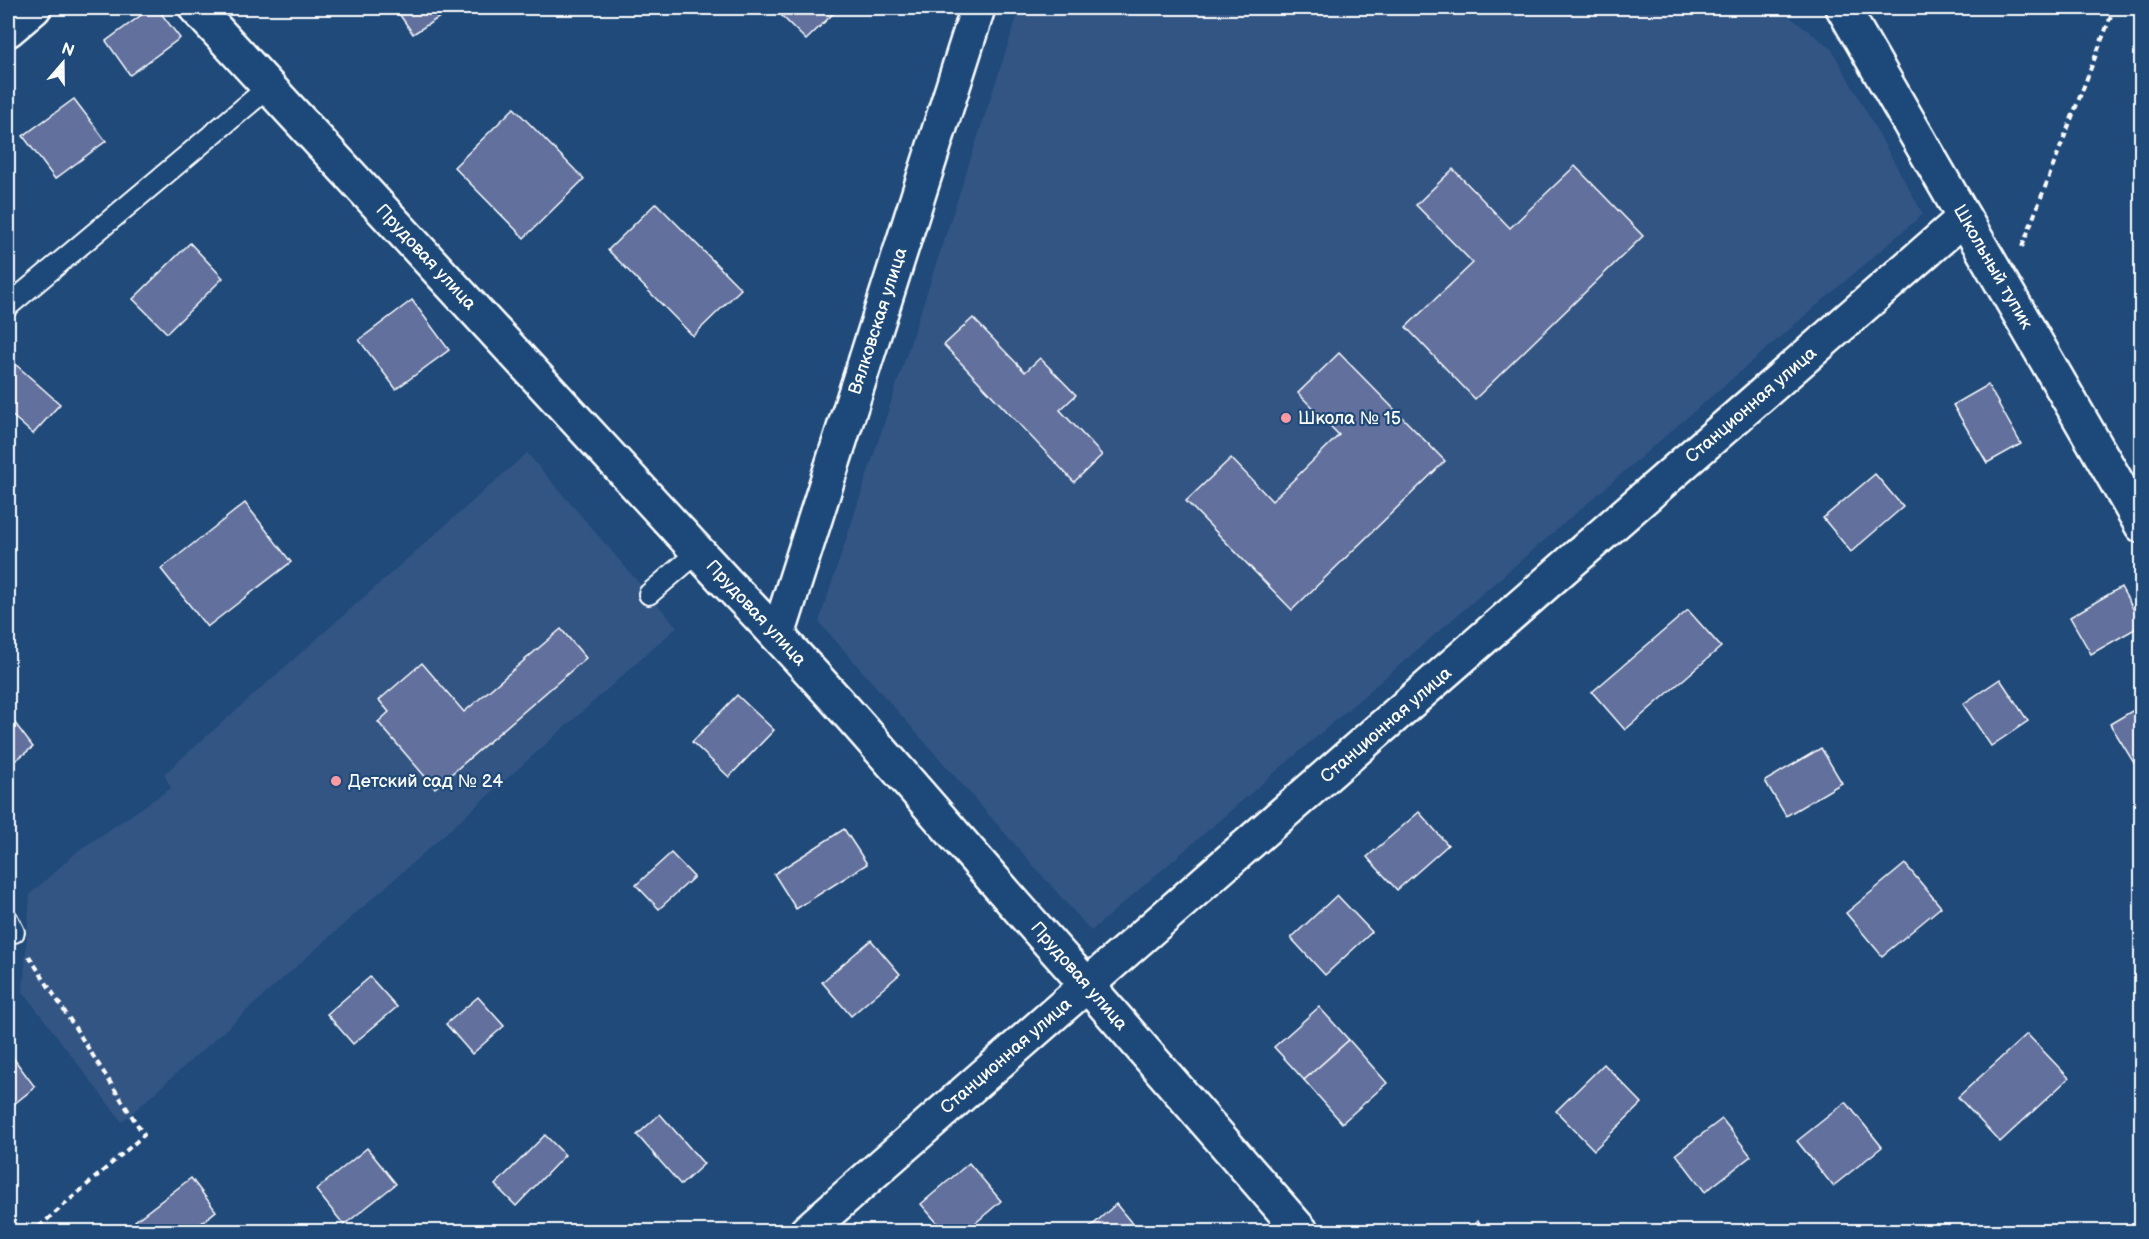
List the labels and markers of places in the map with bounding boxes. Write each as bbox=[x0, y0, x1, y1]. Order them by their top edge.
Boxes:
place label: Школа № 15 bbox=[1298, 408, 1401, 429]
marker: Школа № 15 bbox=[1279, 411, 1293, 425]
place label: Детский сад № 24 bbox=[348, 771, 503, 792]
marker: Детский сад № 24 bbox=[329, 774, 343, 788]

